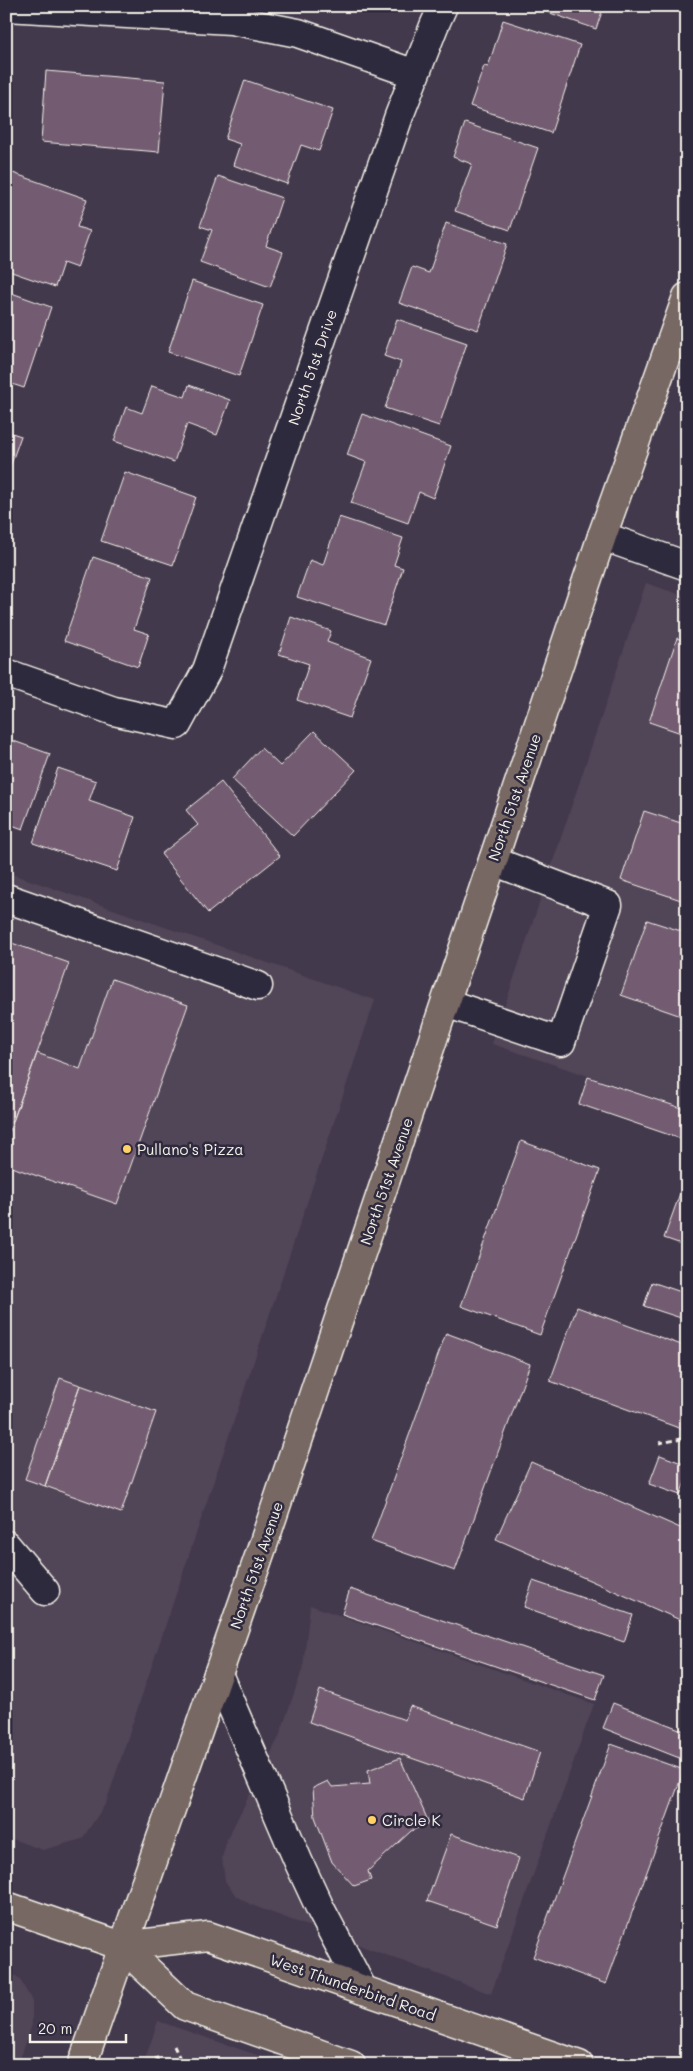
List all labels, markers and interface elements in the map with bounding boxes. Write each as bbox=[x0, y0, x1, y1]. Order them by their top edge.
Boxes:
street label: North 51st Drive bbox=[283, 306, 341, 428]
street label: North 51st Avenue bbox=[483, 731, 545, 863]
street label: North 51st Avenue bbox=[355, 1115, 417, 1247]
place label: Pullano's Pizza bbox=[137, 1139, 244, 1159]
marker: Pullano's Pizza bbox=[121, 1143, 133, 1155]
street label: North 51st Avenue bbox=[225, 1499, 287, 1631]
place label: Circle K bbox=[382, 1810, 441, 1830]
marker: Circle K bbox=[366, 1814, 378, 1826]
street label: West Thunderbird Road bbox=[267, 1949, 439, 2025]
scale bar bbox=[30, 2011, 126, 2043]
text: 20 m bbox=[38, 2018, 72, 2038]

